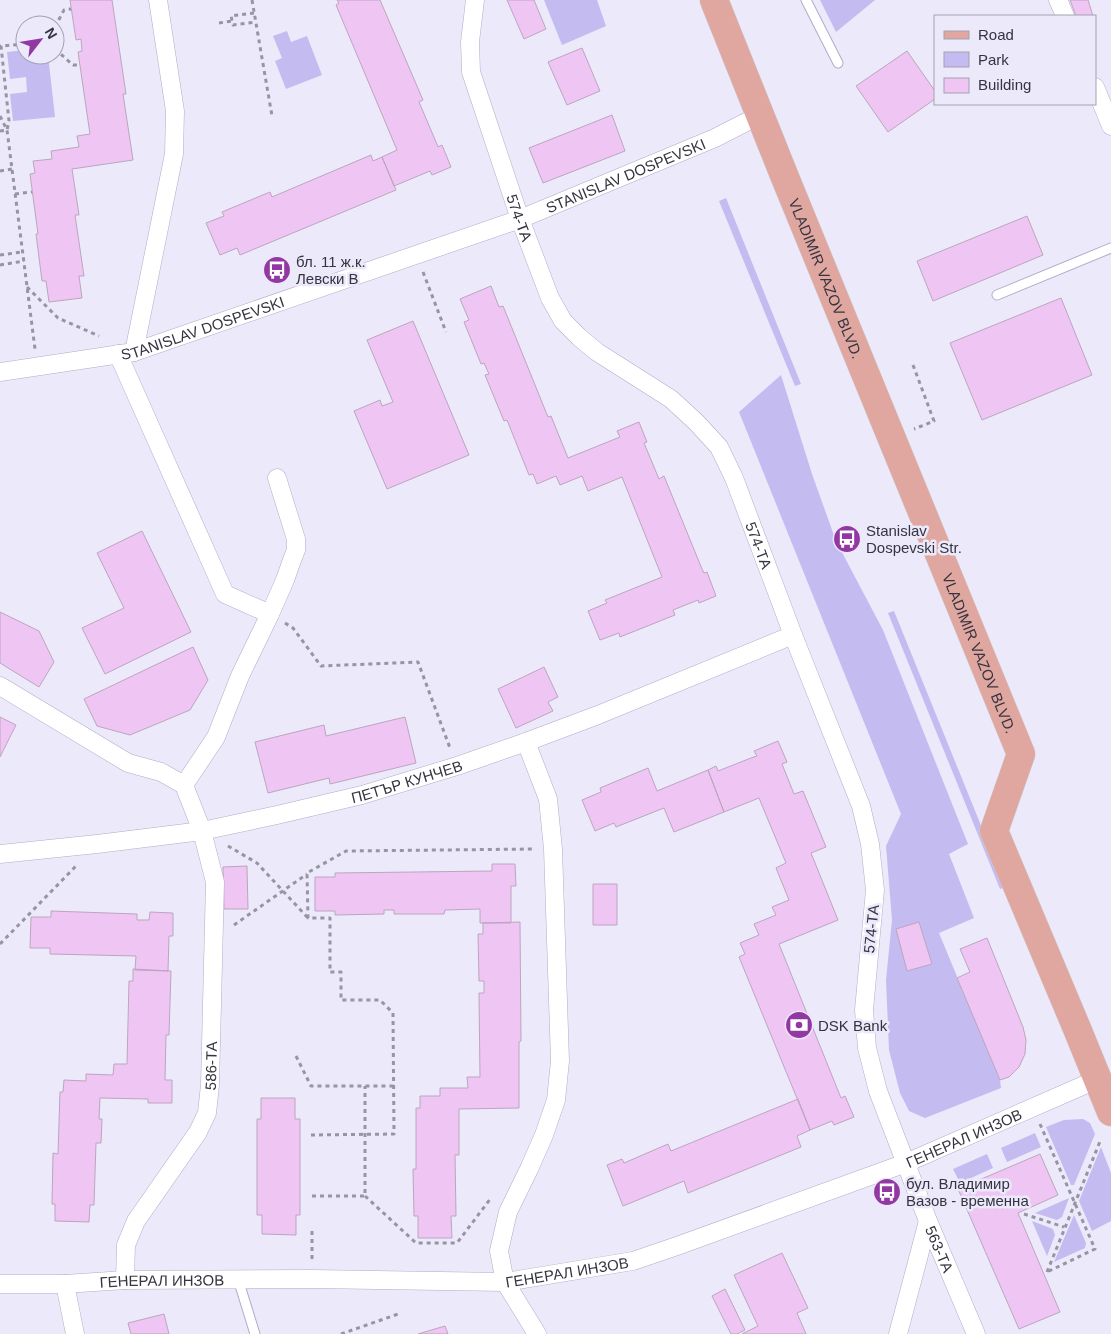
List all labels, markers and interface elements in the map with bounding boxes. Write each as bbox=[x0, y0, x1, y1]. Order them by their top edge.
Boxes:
north arrow bbox=[15, 15, 65, 65]
legend bbox=[934, 15, 1096, 105]
text: N bbox=[42, 25, 61, 42]
text: Road bbox=[978, 26, 1014, 43]
text: Park bbox=[978, 51, 1009, 68]
text: Building bbox=[978, 76, 1031, 93]
street label: STANISLAV DOSPEVSKI bbox=[543, 134, 708, 216]
street label: 574-ТА bbox=[504, 192, 536, 244]
street label: VLADIMIR VAZOV BLVD. bbox=[786, 196, 867, 361]
place label: бл. 11 ж.к. Левски В bbox=[296, 253, 366, 287]
bus stop icon: бл. 11 ж.к. Левски В bbox=[262, 255, 292, 285]
street label: STANISLAV DOSPEVSKI bbox=[120, 292, 286, 362]
street label: 574-ТА bbox=[743, 519, 776, 571]
place label: Stanislav Dospevski Str. bbox=[866, 522, 962, 556]
bus stop icon: Stanislav Dospevski Str. bbox=[832, 524, 862, 554]
street label: VLADIMIR VAZOV BLVD. bbox=[939, 571, 1020, 736]
street label: ПЕТЪР КУНЧЕВ bbox=[349, 756, 465, 806]
street label: 574-ТА bbox=[860, 904, 882, 954]
bank icon: DSK Bank bbox=[784, 1010, 814, 1040]
place label: DSK Bank bbox=[818, 1017, 888, 1034]
street label: 586-ТА bbox=[201, 1041, 220, 1091]
street label: ГЕНЕРАЛ ИНЗОВ bbox=[903, 1105, 1024, 1170]
place label: бул. Владимир Вазов - временна bbox=[906, 1175, 1029, 1209]
bus stop icon: бул. Владимир Вазов - временна bbox=[872, 1177, 902, 1207]
street label: 563-ТА bbox=[923, 1223, 957, 1275]
street label: ГЕНЕРАЛ ИНЗОВ bbox=[504, 1253, 630, 1290]
street label: ГЕНЕРАЛ ИНЗОВ bbox=[99, 1271, 224, 1290]

